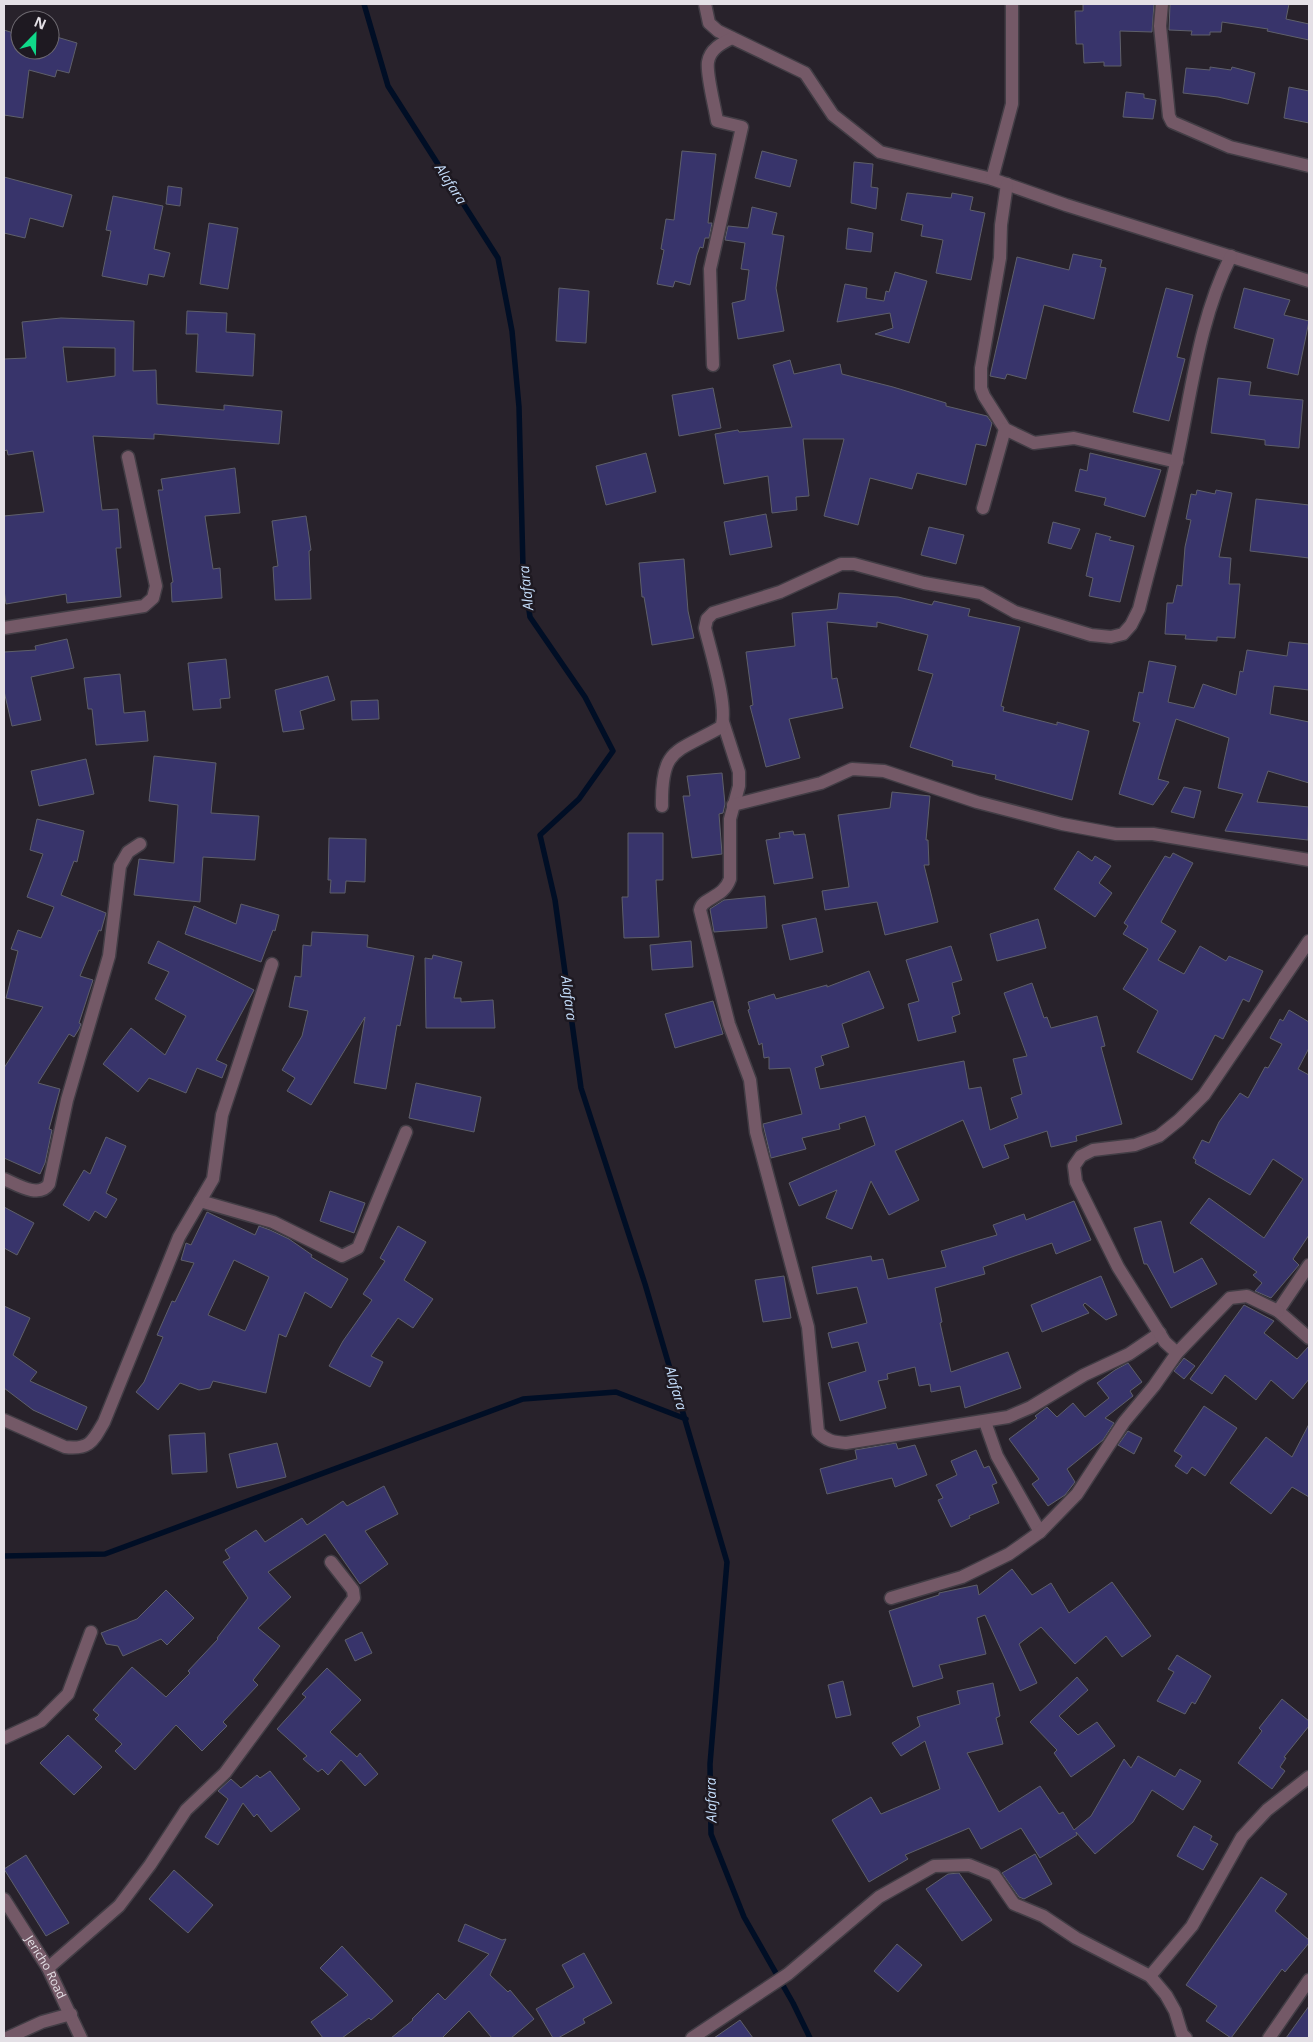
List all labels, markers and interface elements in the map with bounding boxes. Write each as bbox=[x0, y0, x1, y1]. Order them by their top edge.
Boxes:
north arrow bbox=[10, 10, 60, 60]
text: N bbox=[31, 12, 49, 34]
water label: Alafara bbox=[431, 159, 472, 208]
water label: Alafara bbox=[514, 565, 537, 612]
water label: Alafara bbox=[557, 973, 582, 1022]
water label: Alafara bbox=[661, 1363, 692, 1412]
water label: Alafara bbox=[701, 1777, 720, 1824]
street label: Jericho Road bbox=[21, 1931, 70, 2001]

